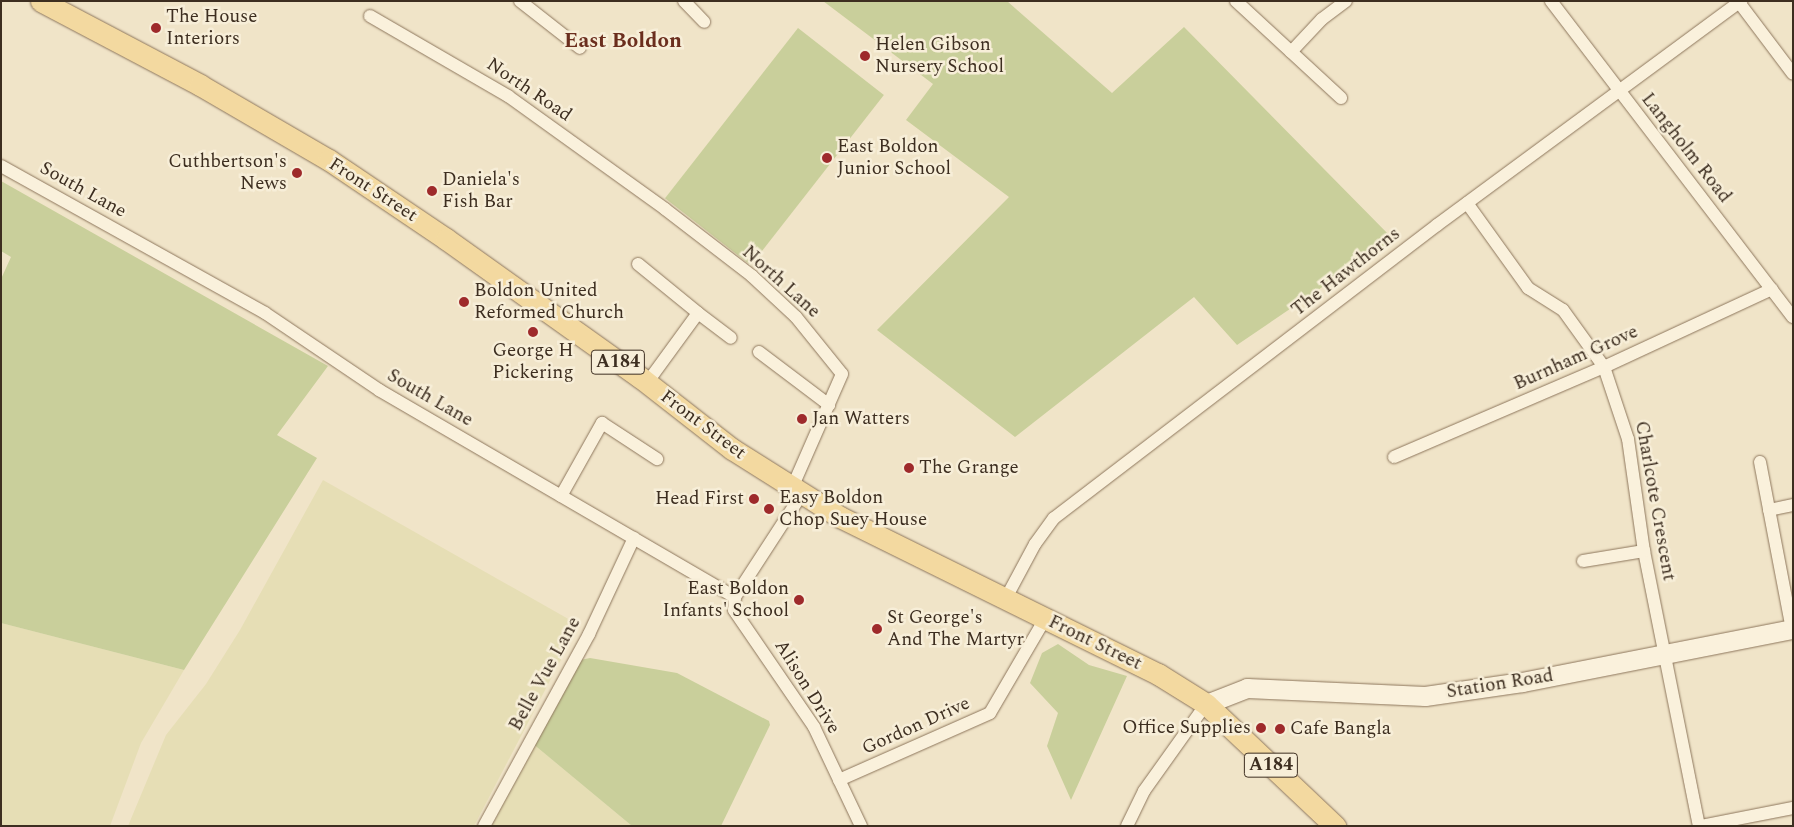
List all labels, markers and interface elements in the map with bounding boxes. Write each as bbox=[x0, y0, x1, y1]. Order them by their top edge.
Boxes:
place label: The House Interiors bbox=[166, 6, 258, 50]
marker: The House Interiors bbox=[150, 22, 162, 34]
district label: East Boldon bbox=[564, 28, 682, 54]
place label: Helen Gibson Nursery School bbox=[875, 34, 1004, 78]
marker: Helen Gibson Nursery School bbox=[859, 50, 871, 62]
street label: North Road bbox=[482, 53, 576, 127]
street label: Langholm Road bbox=[1636, 88, 1736, 208]
place label: East Boldon Junior School bbox=[837, 136, 951, 180]
place label: Cuthbertson's News bbox=[168, 151, 287, 195]
marker: East Boldon Junior School bbox=[821, 152, 833, 164]
street label: Front Street bbox=[324, 153, 422, 227]
street label: South Lane bbox=[36, 157, 130, 223]
marker: Cuthbertson's News bbox=[291, 167, 303, 179]
place label: Daniela's Fish Bar bbox=[442, 169, 520, 213]
marker: Daniela's Fish Bar bbox=[426, 185, 438, 197]
street label: The Hawthorns bbox=[1287, 222, 1405, 322]
street label: North Lane bbox=[737, 241, 825, 323]
place label: Boldon United Reformed Church bbox=[474, 280, 624, 324]
marker: Boldon United Reformed Church bbox=[458, 296, 470, 308]
street label: Burnham Grove bbox=[1510, 320, 1642, 396]
marker: George H Pickering bbox=[527, 326, 539, 338]
place label: George H Pickering bbox=[492, 340, 574, 384]
road number: A184 bbox=[590, 347, 646, 378]
street label: South Lane bbox=[383, 364, 477, 432]
street label: Front Street bbox=[656, 385, 750, 465]
place label: Jan Watters bbox=[812, 408, 910, 430]
marker: Jan Watters bbox=[796, 413, 808, 425]
street label: Charlcote Crescent bbox=[1630, 419, 1680, 583]
place label: The Grange bbox=[919, 457, 1019, 479]
marker: The Grange bbox=[903, 462, 915, 474]
place label: Easy Boldon Chop Suey House bbox=[779, 487, 927, 531]
place label: Head First bbox=[655, 488, 744, 510]
marker: Head First bbox=[748, 493, 760, 505]
marker: Easy Boldon Chop Suey House bbox=[763, 503, 775, 515]
place label: East Boldon Infants' School bbox=[663, 578, 789, 622]
marker: East Boldon Infants' School bbox=[793, 594, 805, 606]
place label: St George's And The Martyr bbox=[887, 607, 1024, 651]
street label: Front Street bbox=[1044, 611, 1146, 675]
street label: Belle Vue Lane bbox=[504, 613, 586, 735]
marker: St George's And The Martyr bbox=[871, 623, 883, 635]
street label: Alison Drive bbox=[769, 636, 845, 738]
street label: Station Road bbox=[1445, 664, 1555, 704]
street label: Gordon Drive bbox=[859, 692, 973, 760]
place label: Office Supplies bbox=[1122, 717, 1251, 739]
place label: Cafe Bangla bbox=[1290, 718, 1391, 740]
marker: Office Supplies bbox=[1255, 722, 1267, 734]
marker: Cafe Bangla bbox=[1274, 723, 1286, 735]
road number: A184 bbox=[1244, 750, 1298, 780]

